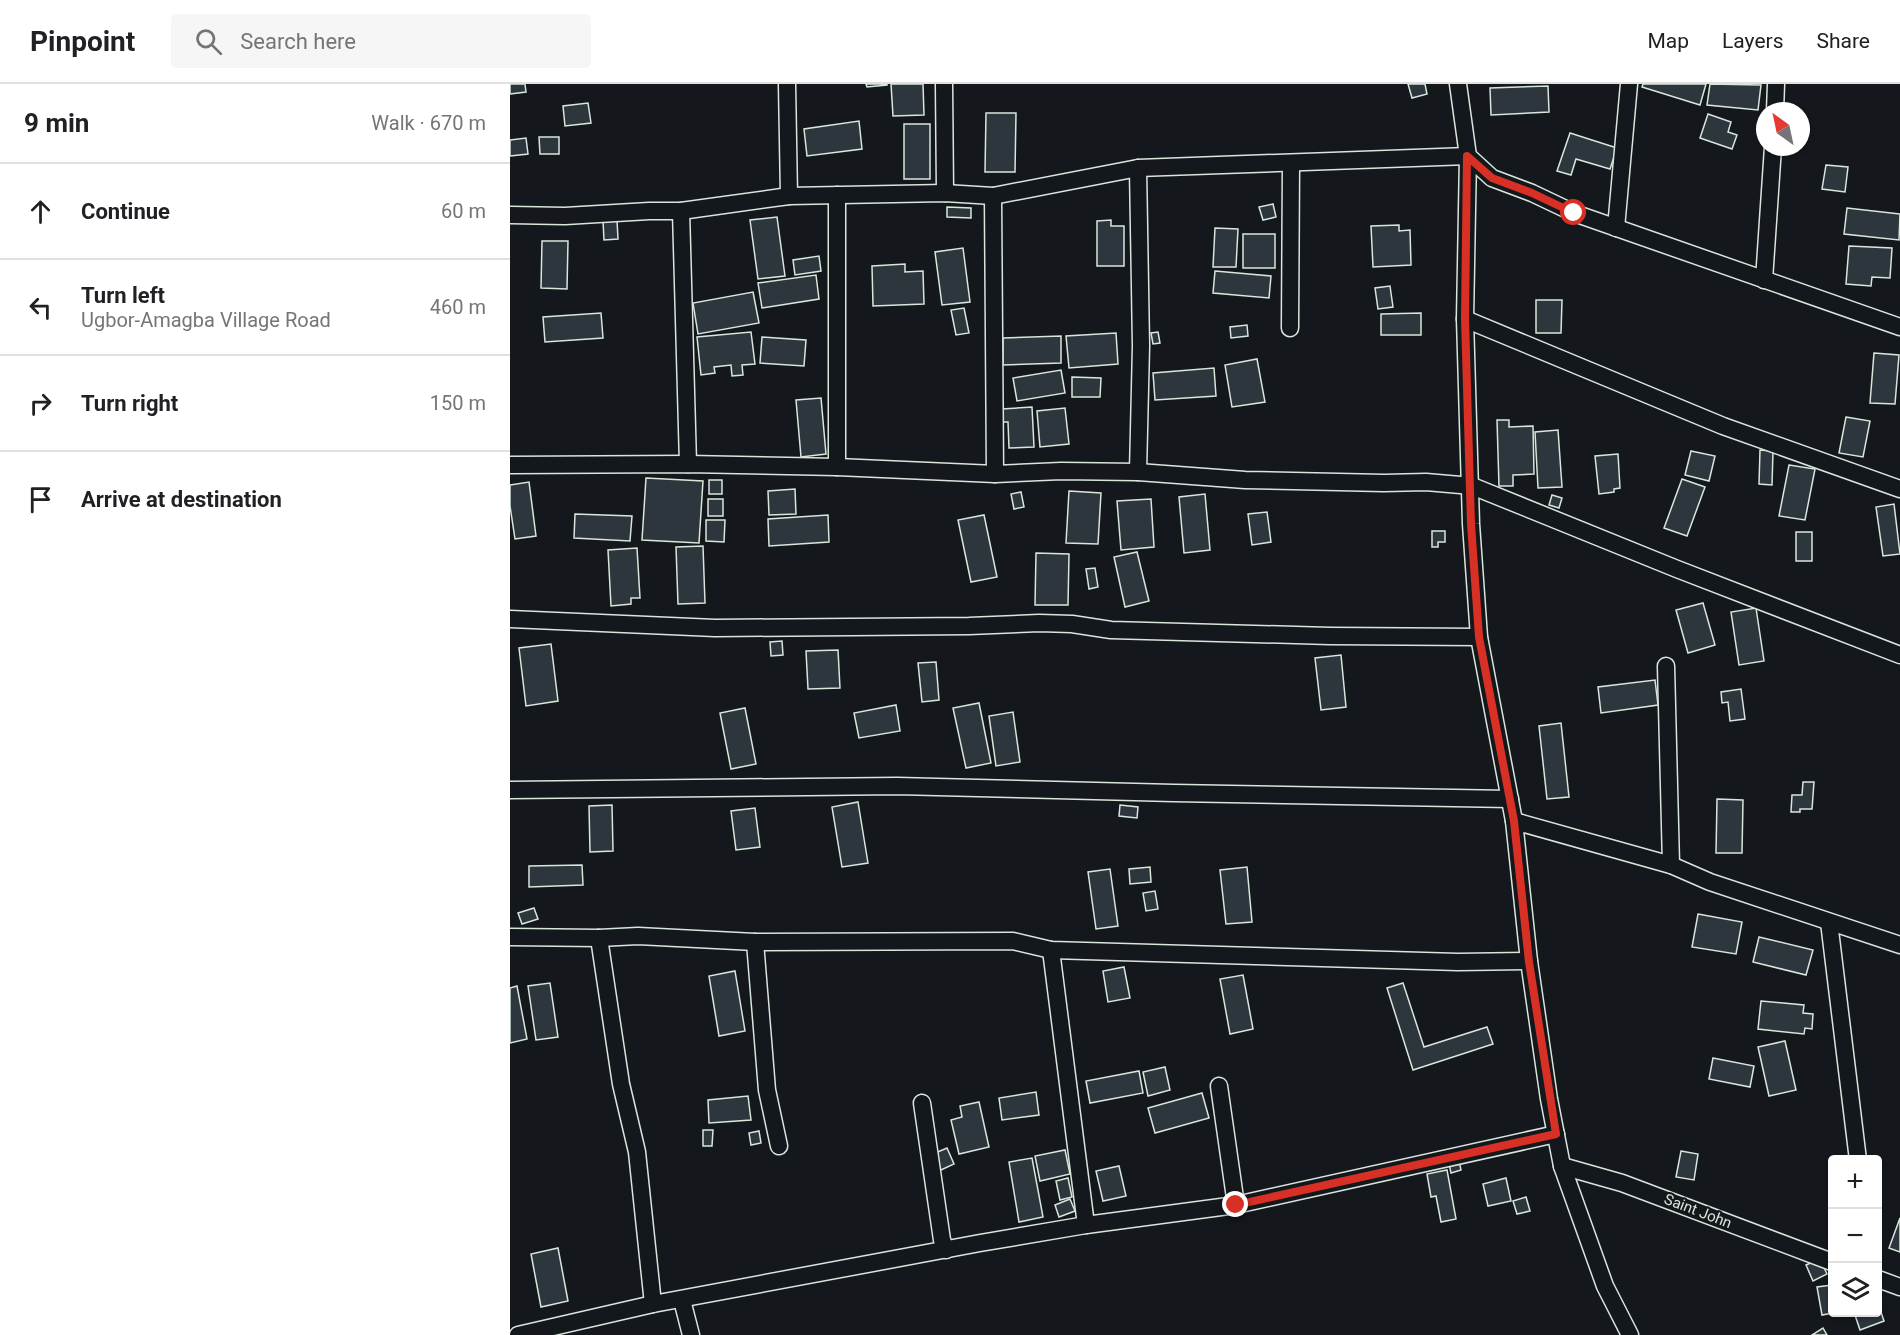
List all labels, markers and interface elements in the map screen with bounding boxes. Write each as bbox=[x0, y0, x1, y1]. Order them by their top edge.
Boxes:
search box bbox=[171, 14, 591, 68]
text: Pinpoint bbox=[30, 25, 135, 58]
icon: search bbox=[192, 25, 225, 58]
text: Search here bbox=[240, 29, 356, 54]
text: Map bbox=[1647, 29, 1689, 53]
text: Layers bbox=[1722, 29, 1783, 53]
text: Share bbox=[1816, 29, 1870, 53]
north arrow bbox=[1756, 102, 1810, 156]
text: 9 min bbox=[24, 108, 89, 138]
text: Walk · 670 m bbox=[371, 111, 486, 135]
icon: ahead bbox=[24, 195, 57, 228]
text: Continue bbox=[81, 199, 170, 224]
text: 60 m bbox=[441, 199, 486, 223]
route start bbox=[1560, 199, 1586, 225]
text: Turn left bbox=[81, 283, 165, 308]
icon: left bbox=[24, 291, 57, 324]
text: 460 m bbox=[430, 295, 486, 319]
text: Ugbor-Amagba Village Road bbox=[81, 308, 331, 332]
icon: right bbox=[24, 387, 57, 420]
text: Turn right bbox=[81, 391, 178, 416]
text: 150 m bbox=[430, 391, 486, 415]
icon: arrive bbox=[24, 483, 57, 516]
text: Arrive at destination bbox=[81, 487, 282, 512]
map controls bbox=[1828, 1155, 1882, 1317]
button: + bbox=[1828, 1155, 1882, 1209]
street label: Saint John bbox=[1662, 1190, 1734, 1232]
route end bbox=[1222, 1191, 1248, 1217]
button: − bbox=[1828, 1209, 1882, 1263]
button: layers bbox=[1828, 1263, 1882, 1317]

